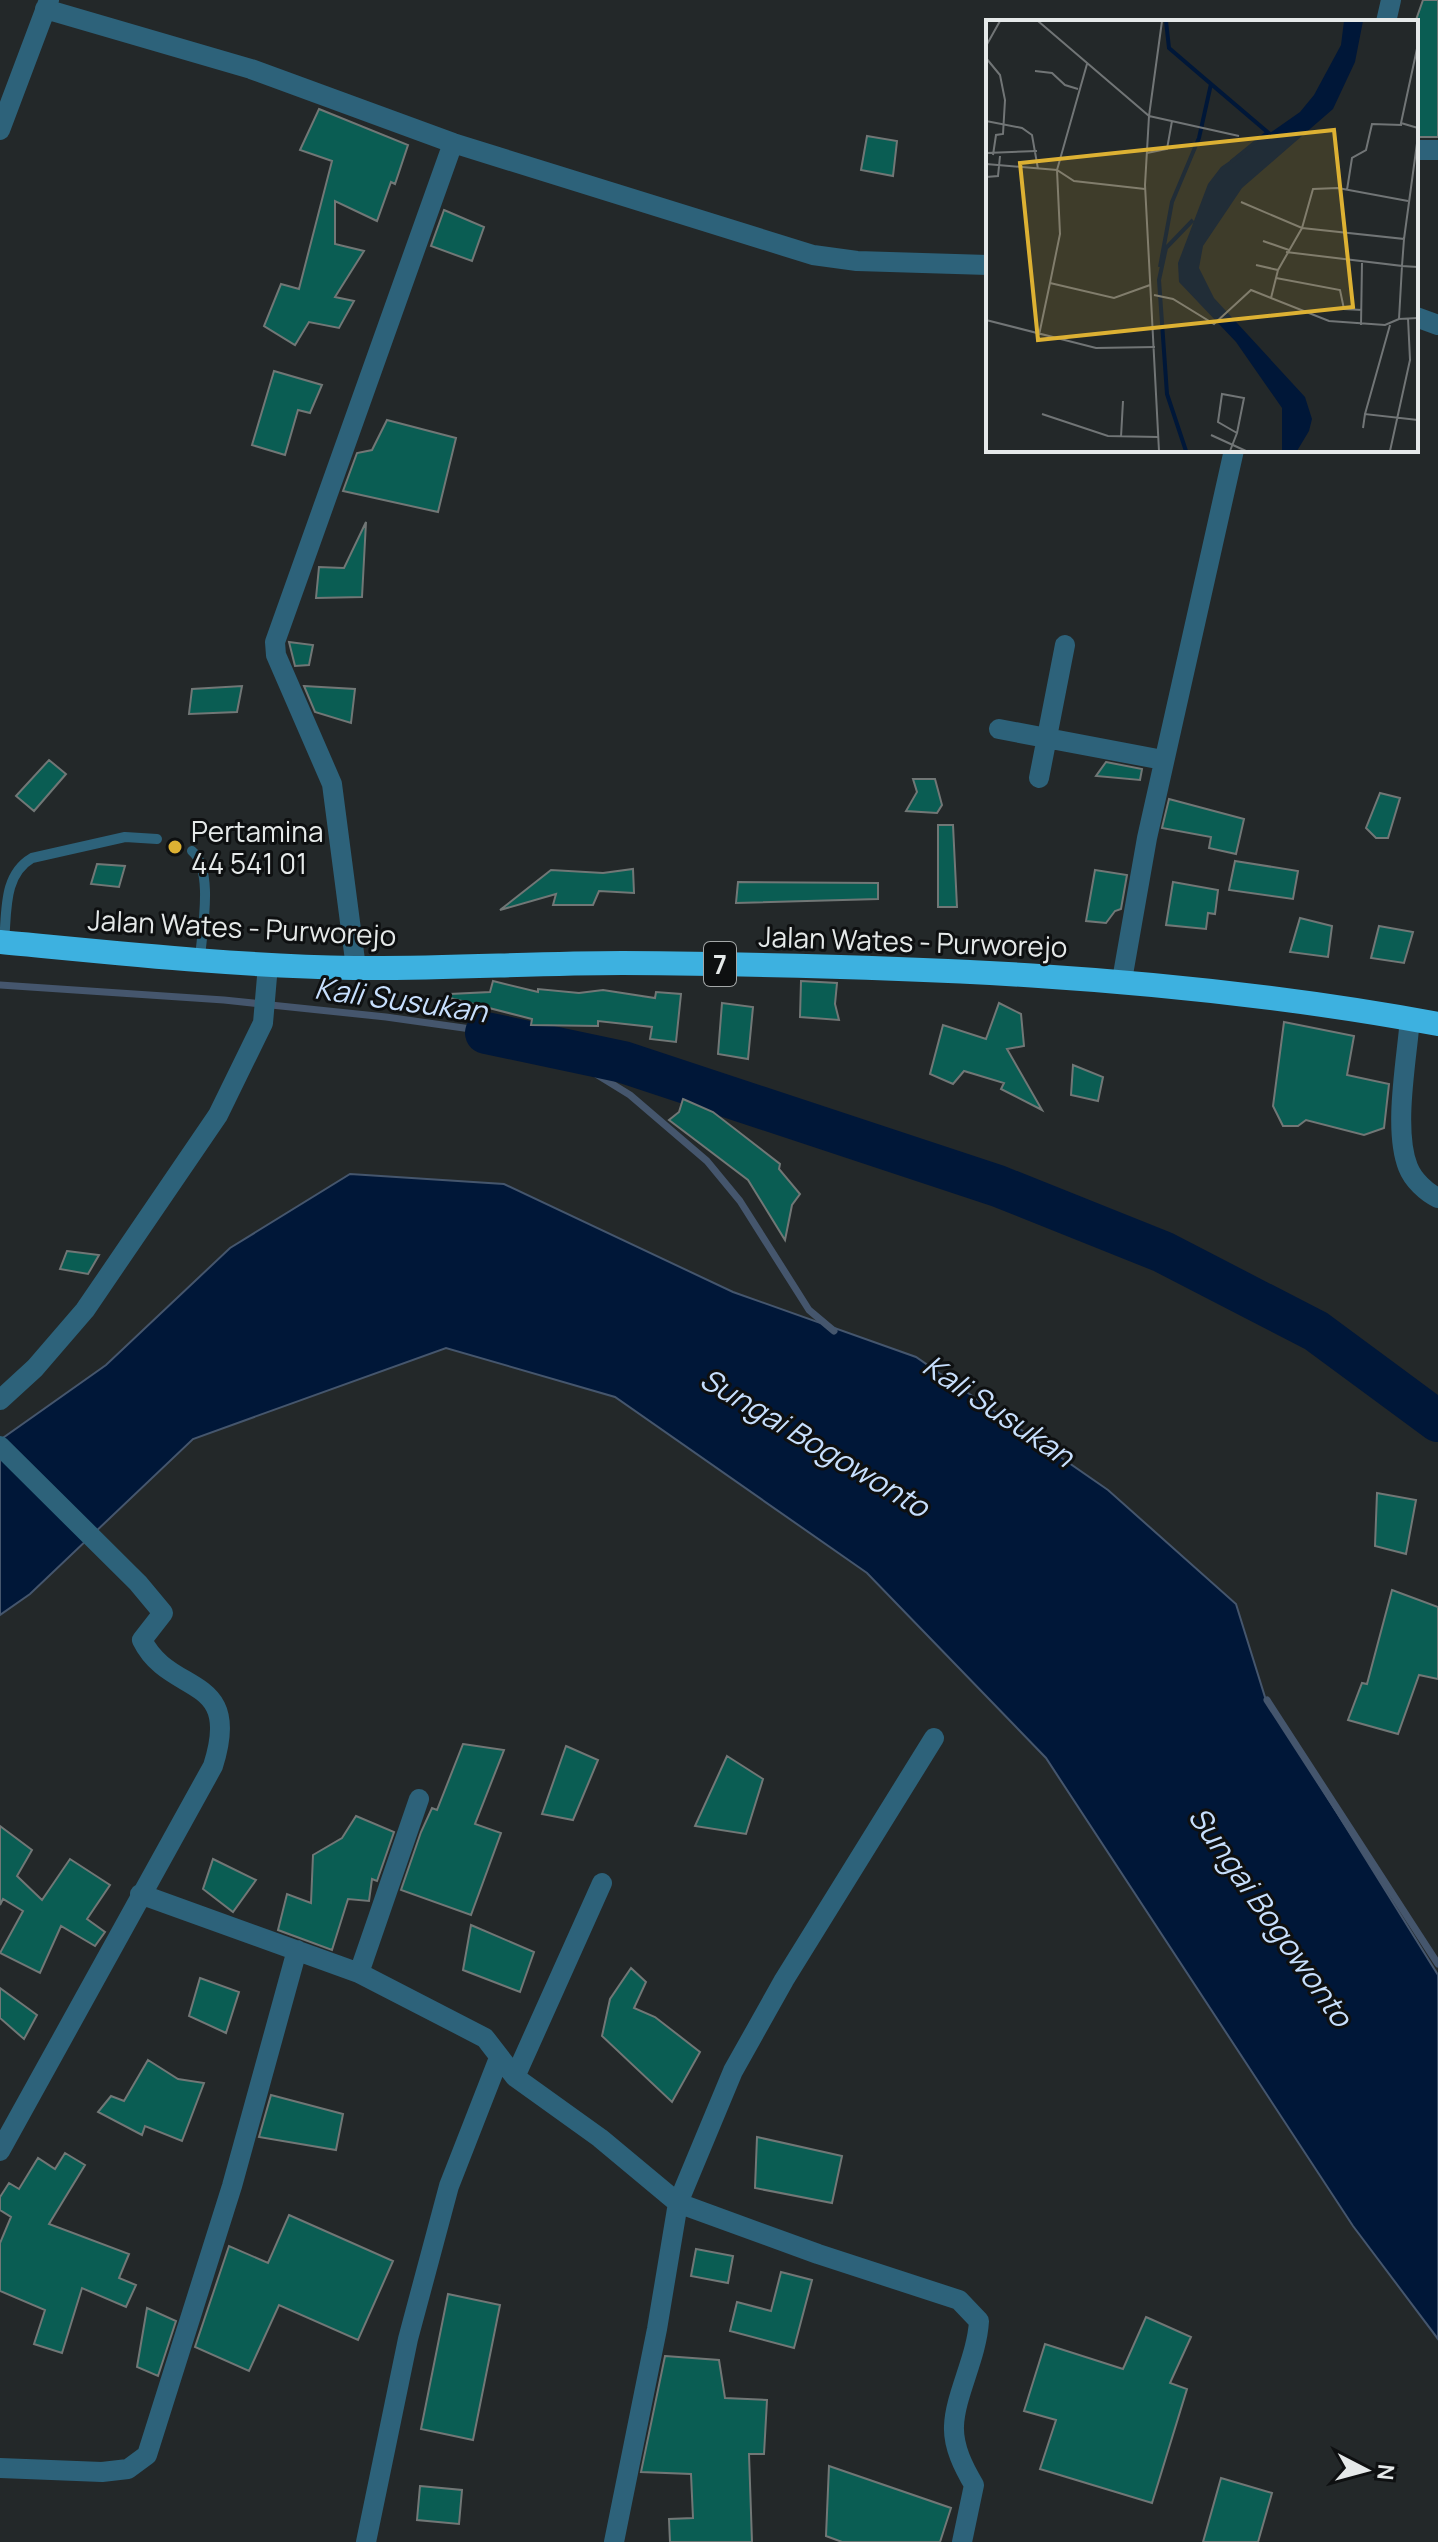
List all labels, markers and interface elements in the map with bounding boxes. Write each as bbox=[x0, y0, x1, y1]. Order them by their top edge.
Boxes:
inset map bbox=[986, 20, 1418, 452]
place label: Pertamina 44 541 01 bbox=[191, 812, 324, 882]
marker: Pertamina 44 541 01 bbox=[166, 838, 184, 856]
street label: Jalan Wates - Purworejo bbox=[87, 900, 397, 954]
street label: Jalan Wates - Purworejo bbox=[758, 917, 1068, 965]
road number: 7 bbox=[704, 942, 736, 986]
water label: Kali Susukan bbox=[312, 967, 491, 1032]
water label: Kali Susukan bbox=[916, 1344, 1083, 1476]
water label: Sungai Bogowonto bbox=[693, 1358, 939, 1528]
water label: Sungai Bogowonto bbox=[1180, 1798, 1364, 2036]
north arrow bbox=[1326, 2430, 1406, 2510]
text: N bbox=[1370, 2463, 1402, 2482]

